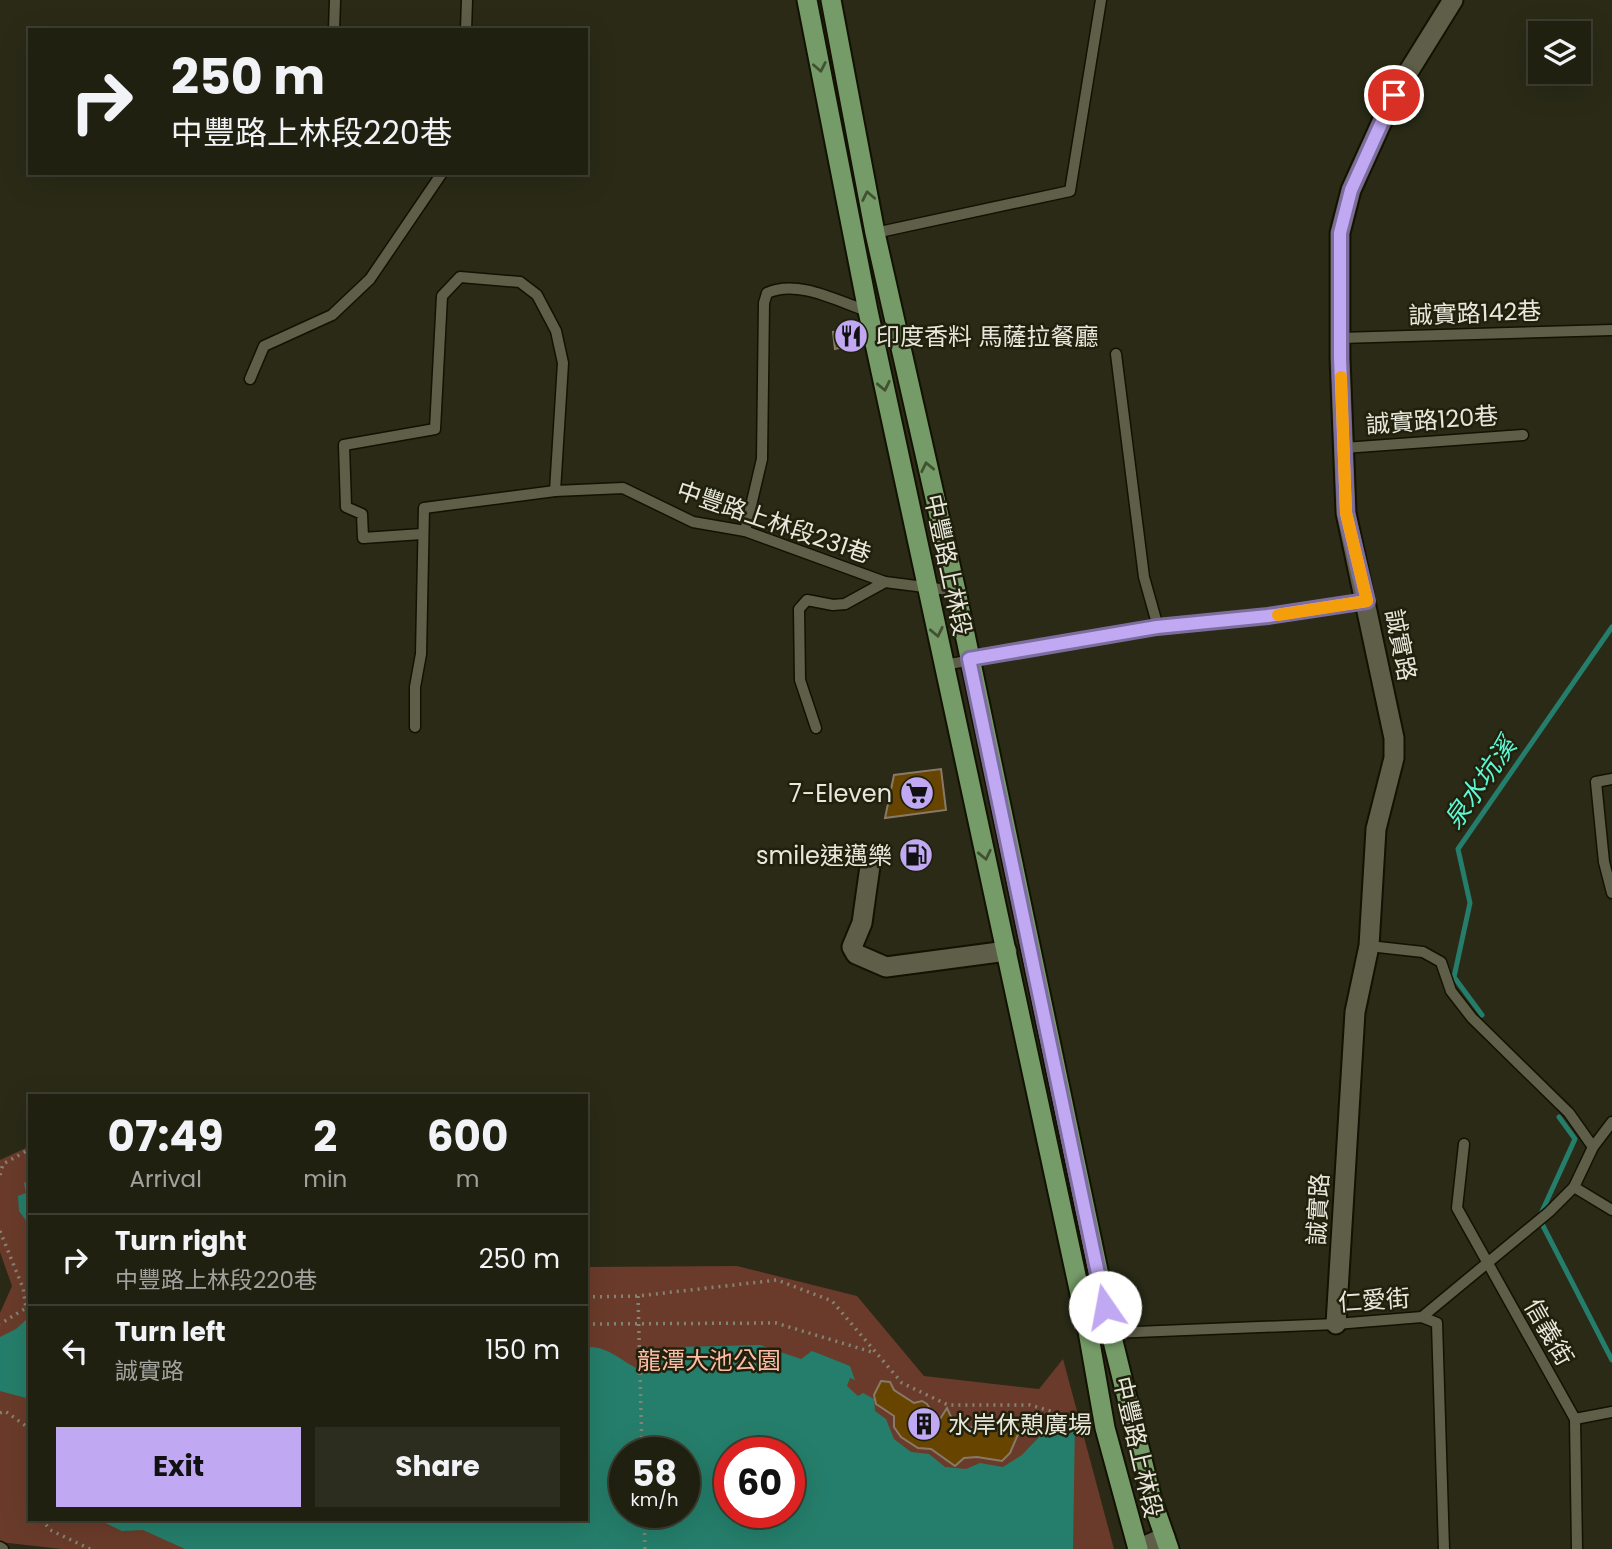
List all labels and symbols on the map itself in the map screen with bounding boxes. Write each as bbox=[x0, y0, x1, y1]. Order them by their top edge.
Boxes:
one-way arrow bbox=[811, 61, 826, 73]
pin bbox=[1364, 65, 1424, 125]
one-way arrow bbox=[862, 190, 877, 202]
street label: 誠實路142巷 bbox=[1408, 294, 1542, 332]
restaurant icon: 印度香料 馬薩拉餐廳 bbox=[832, 317, 870, 355]
place label: 印度香料 馬薩拉餐廳 bbox=[876, 320, 1098, 353]
one-way arrow bbox=[875, 380, 890, 392]
street label: 誠實路120巷 bbox=[1365, 399, 1499, 441]
one-way arrow bbox=[920, 461, 935, 473]
street label: 中豐路上林段231巷 bbox=[672, 473, 876, 571]
street label: 中豐路上林段 bbox=[917, 491, 979, 639]
street label: 誠實路 bbox=[1378, 607, 1424, 683]
one-way arrow bbox=[929, 626, 944, 638]
water label: 泉水坑溪 bbox=[1435, 727, 1527, 836]
supermarket icon: 7-Eleven bbox=[898, 774, 936, 812]
place label: 7-Eleven bbox=[789, 777, 892, 810]
fuel station icon: smile速邁樂 bbox=[897, 836, 935, 874]
place label: smile速邁樂 bbox=[756, 839, 892, 872]
one-way arrow bbox=[977, 849, 992, 861]
street label: 誠實路 bbox=[1300, 1172, 1336, 1246]
position arrow bbox=[1068, 1270, 1142, 1344]
street label: 仁愛街 bbox=[1337, 1281, 1411, 1319]
street label: 信義街 bbox=[1517, 1293, 1581, 1371]
park label: 龍潭大池公園 bbox=[637, 1344, 781, 1377]
street label: 中豐路上林段 bbox=[1106, 1373, 1170, 1521]
building icon: 水岸休憩廣場 bbox=[905, 1405, 943, 1443]
place label: 水岸休憩廣場 bbox=[948, 1408, 1092, 1441]
speed limit sign: 60 bbox=[714, 1437, 805, 1528]

